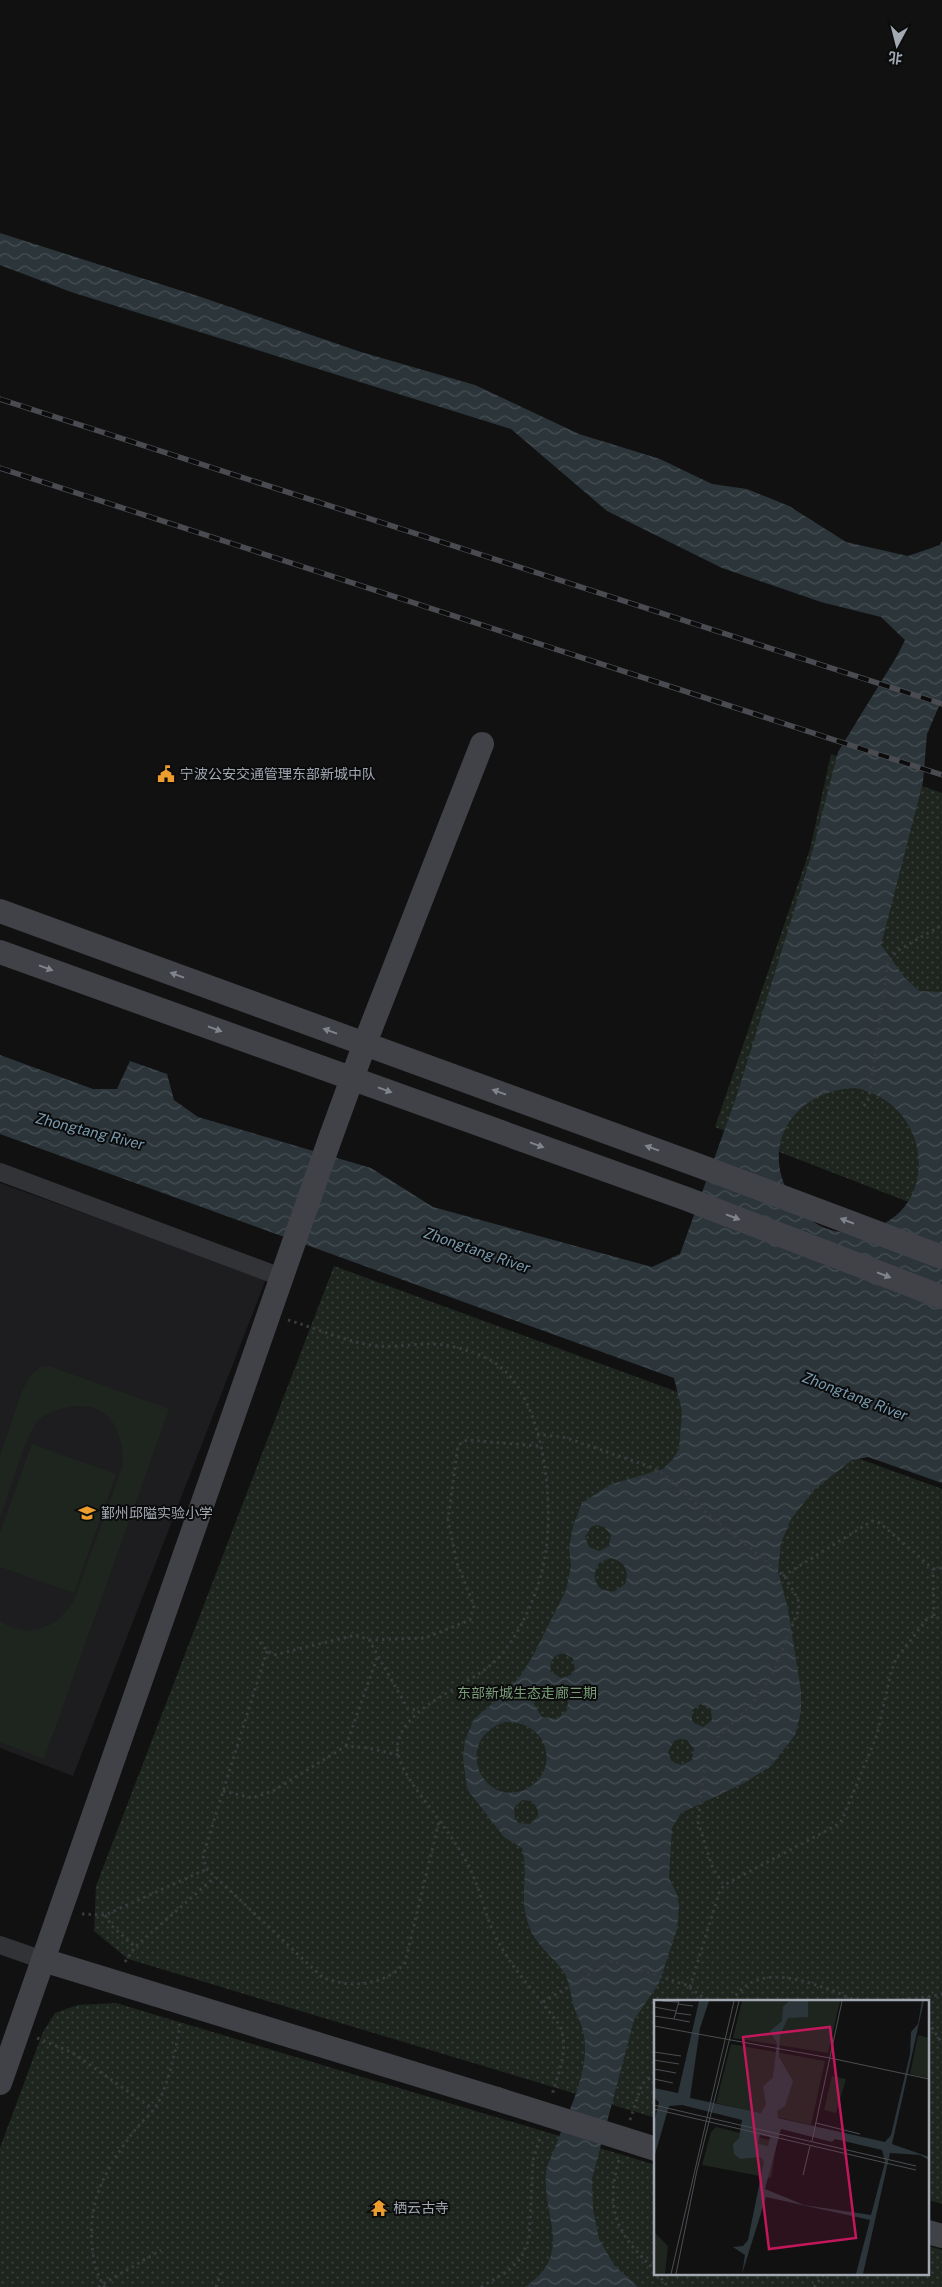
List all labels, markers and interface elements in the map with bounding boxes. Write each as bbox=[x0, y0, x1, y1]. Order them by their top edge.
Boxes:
north arrow bbox=[872, 20, 922, 70]
text: 北 bbox=[887, 49, 903, 67]
public building icon: 宁波公安交通管理东部新城中队 bbox=[156, 764, 176, 784]
place label: 宁波公安交通管理东部新城中队 bbox=[180, 766, 376, 782]
one-way arrow bbox=[39, 964, 54, 972]
one-way arrow bbox=[169, 971, 184, 979]
one-way arrow bbox=[208, 1025, 223, 1033]
one-way arrow bbox=[322, 1027, 337, 1035]
one-way arrow bbox=[377, 1087, 392, 1094]
one-way arrow bbox=[491, 1088, 506, 1096]
water label: Zhongtang River bbox=[34, 1109, 147, 1153]
one-way arrow bbox=[530, 1142, 545, 1149]
one-way arrow bbox=[644, 1144, 659, 1151]
one-way arrow bbox=[726, 1213, 741, 1221]
one-way arrow bbox=[840, 1217, 855, 1224]
water label: Zhongtang River bbox=[421, 1224, 533, 1276]
one-way arrow bbox=[877, 1272, 892, 1279]
water label: Zhongtang River bbox=[800, 1368, 910, 1424]
school or university icon: 鄞州邱隘实验小学 bbox=[77, 1503, 97, 1523]
place label: 鄞州邱隘实验小学 bbox=[101, 1505, 213, 1521]
park label: 东部新城生态走廊三期 bbox=[457, 1685, 597, 1701]
inset map bbox=[654, 2000, 930, 2274]
temple icon: 栖云古寺 bbox=[369, 2198, 389, 2218]
place label: 栖云古寺 bbox=[393, 2200, 449, 2216]

